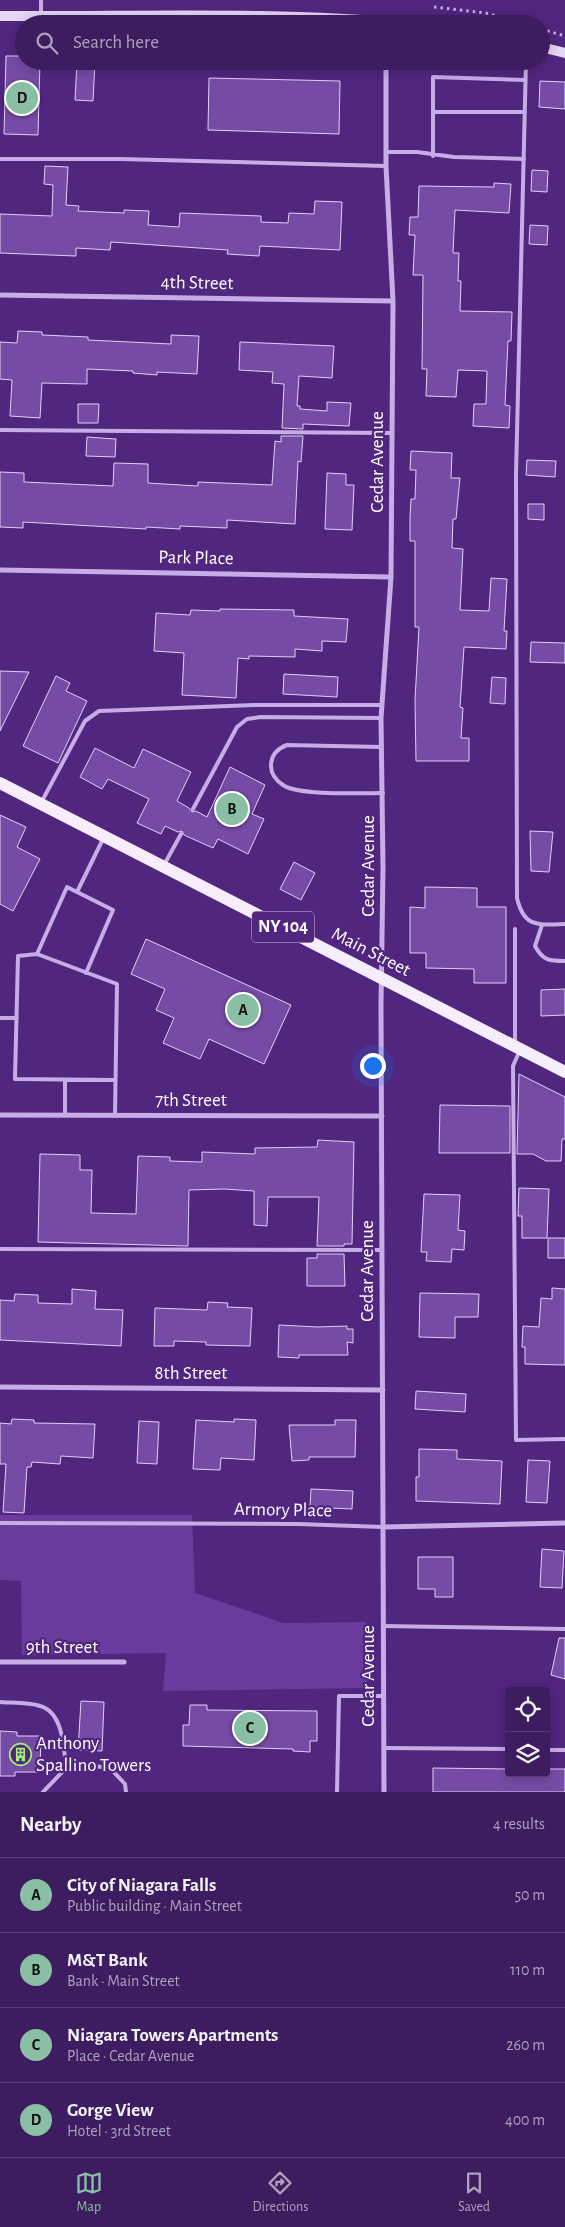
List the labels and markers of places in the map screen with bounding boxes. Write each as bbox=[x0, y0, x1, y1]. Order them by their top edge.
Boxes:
pin: D bbox=[6, 79, 38, 117]
pin: B bbox=[216, 790, 248, 828]
pin: A bbox=[227, 991, 259, 1029]
pin: C bbox=[234, 1709, 266, 1747]
place label: Anthony Spallino Towers bbox=[36, 1734, 151, 1775]
building icon: Anthony Spallino Towers bbox=[8, 1742, 32, 1766]

